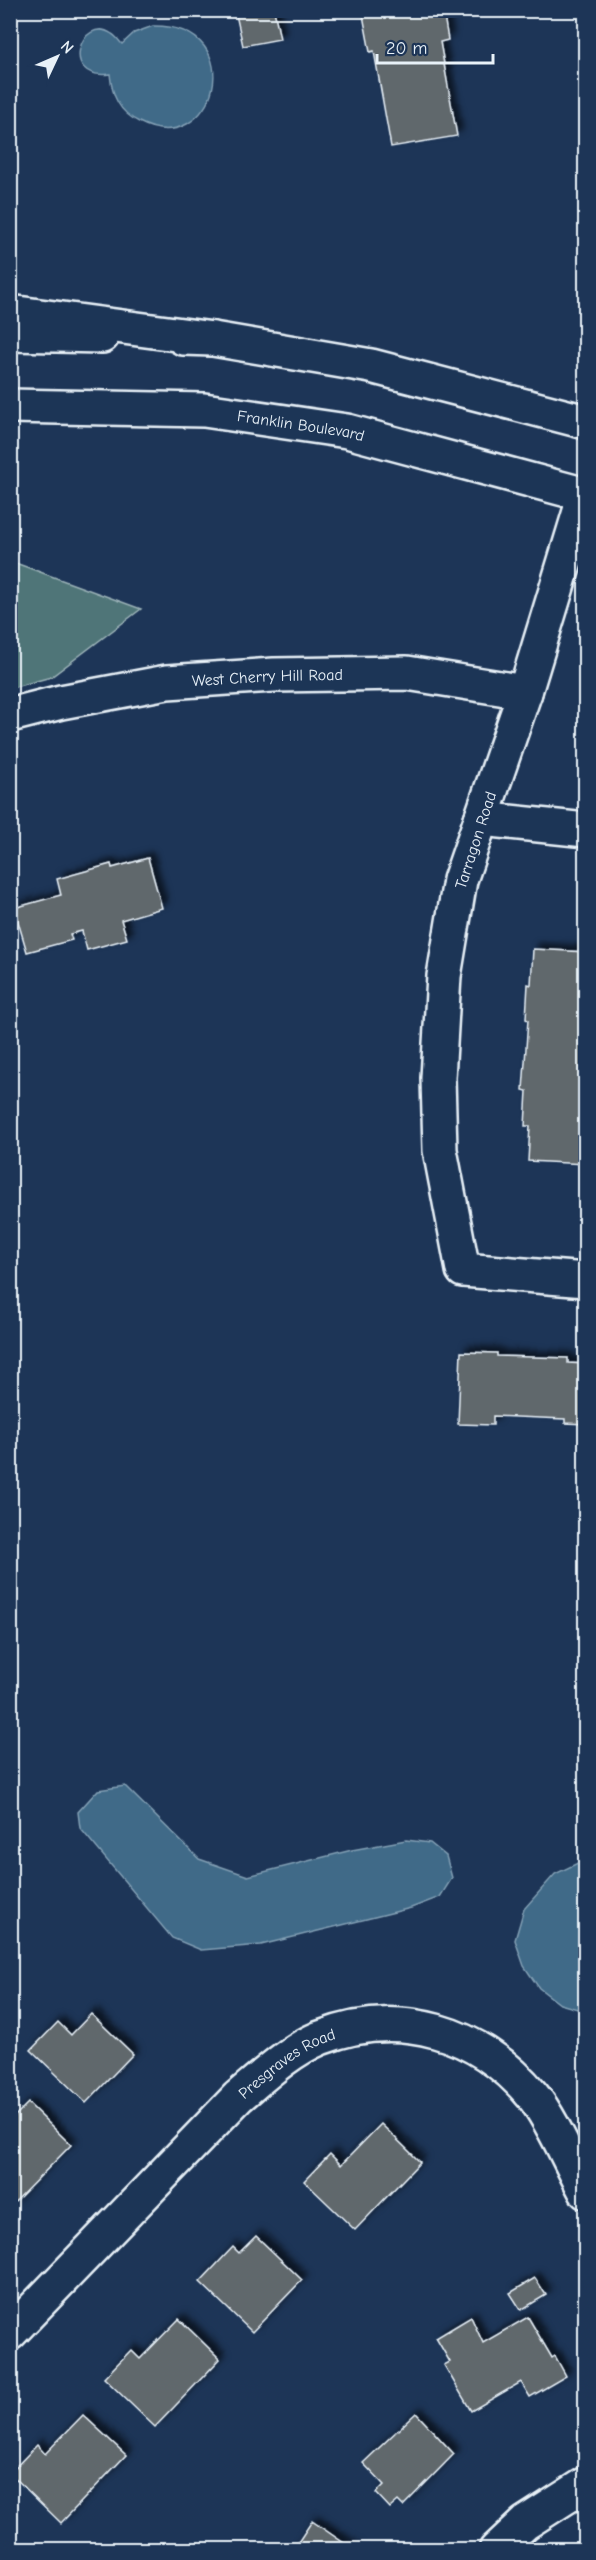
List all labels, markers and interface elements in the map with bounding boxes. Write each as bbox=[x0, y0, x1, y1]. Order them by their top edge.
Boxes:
north arrow bbox=[27, 27, 87, 87]
scale bar bbox=[377, 27, 492, 65]
text: N bbox=[57, 37, 77, 57]
text: 20 m bbox=[386, 38, 427, 59]
street label: Franklin Boulevard bbox=[236, 407, 366, 445]
street label: West Cherry Hill Road bbox=[191, 666, 343, 690]
street label: Tarragon Road bbox=[452, 789, 500, 891]
street label: Presgraves Road bbox=[235, 2025, 337, 2103]

